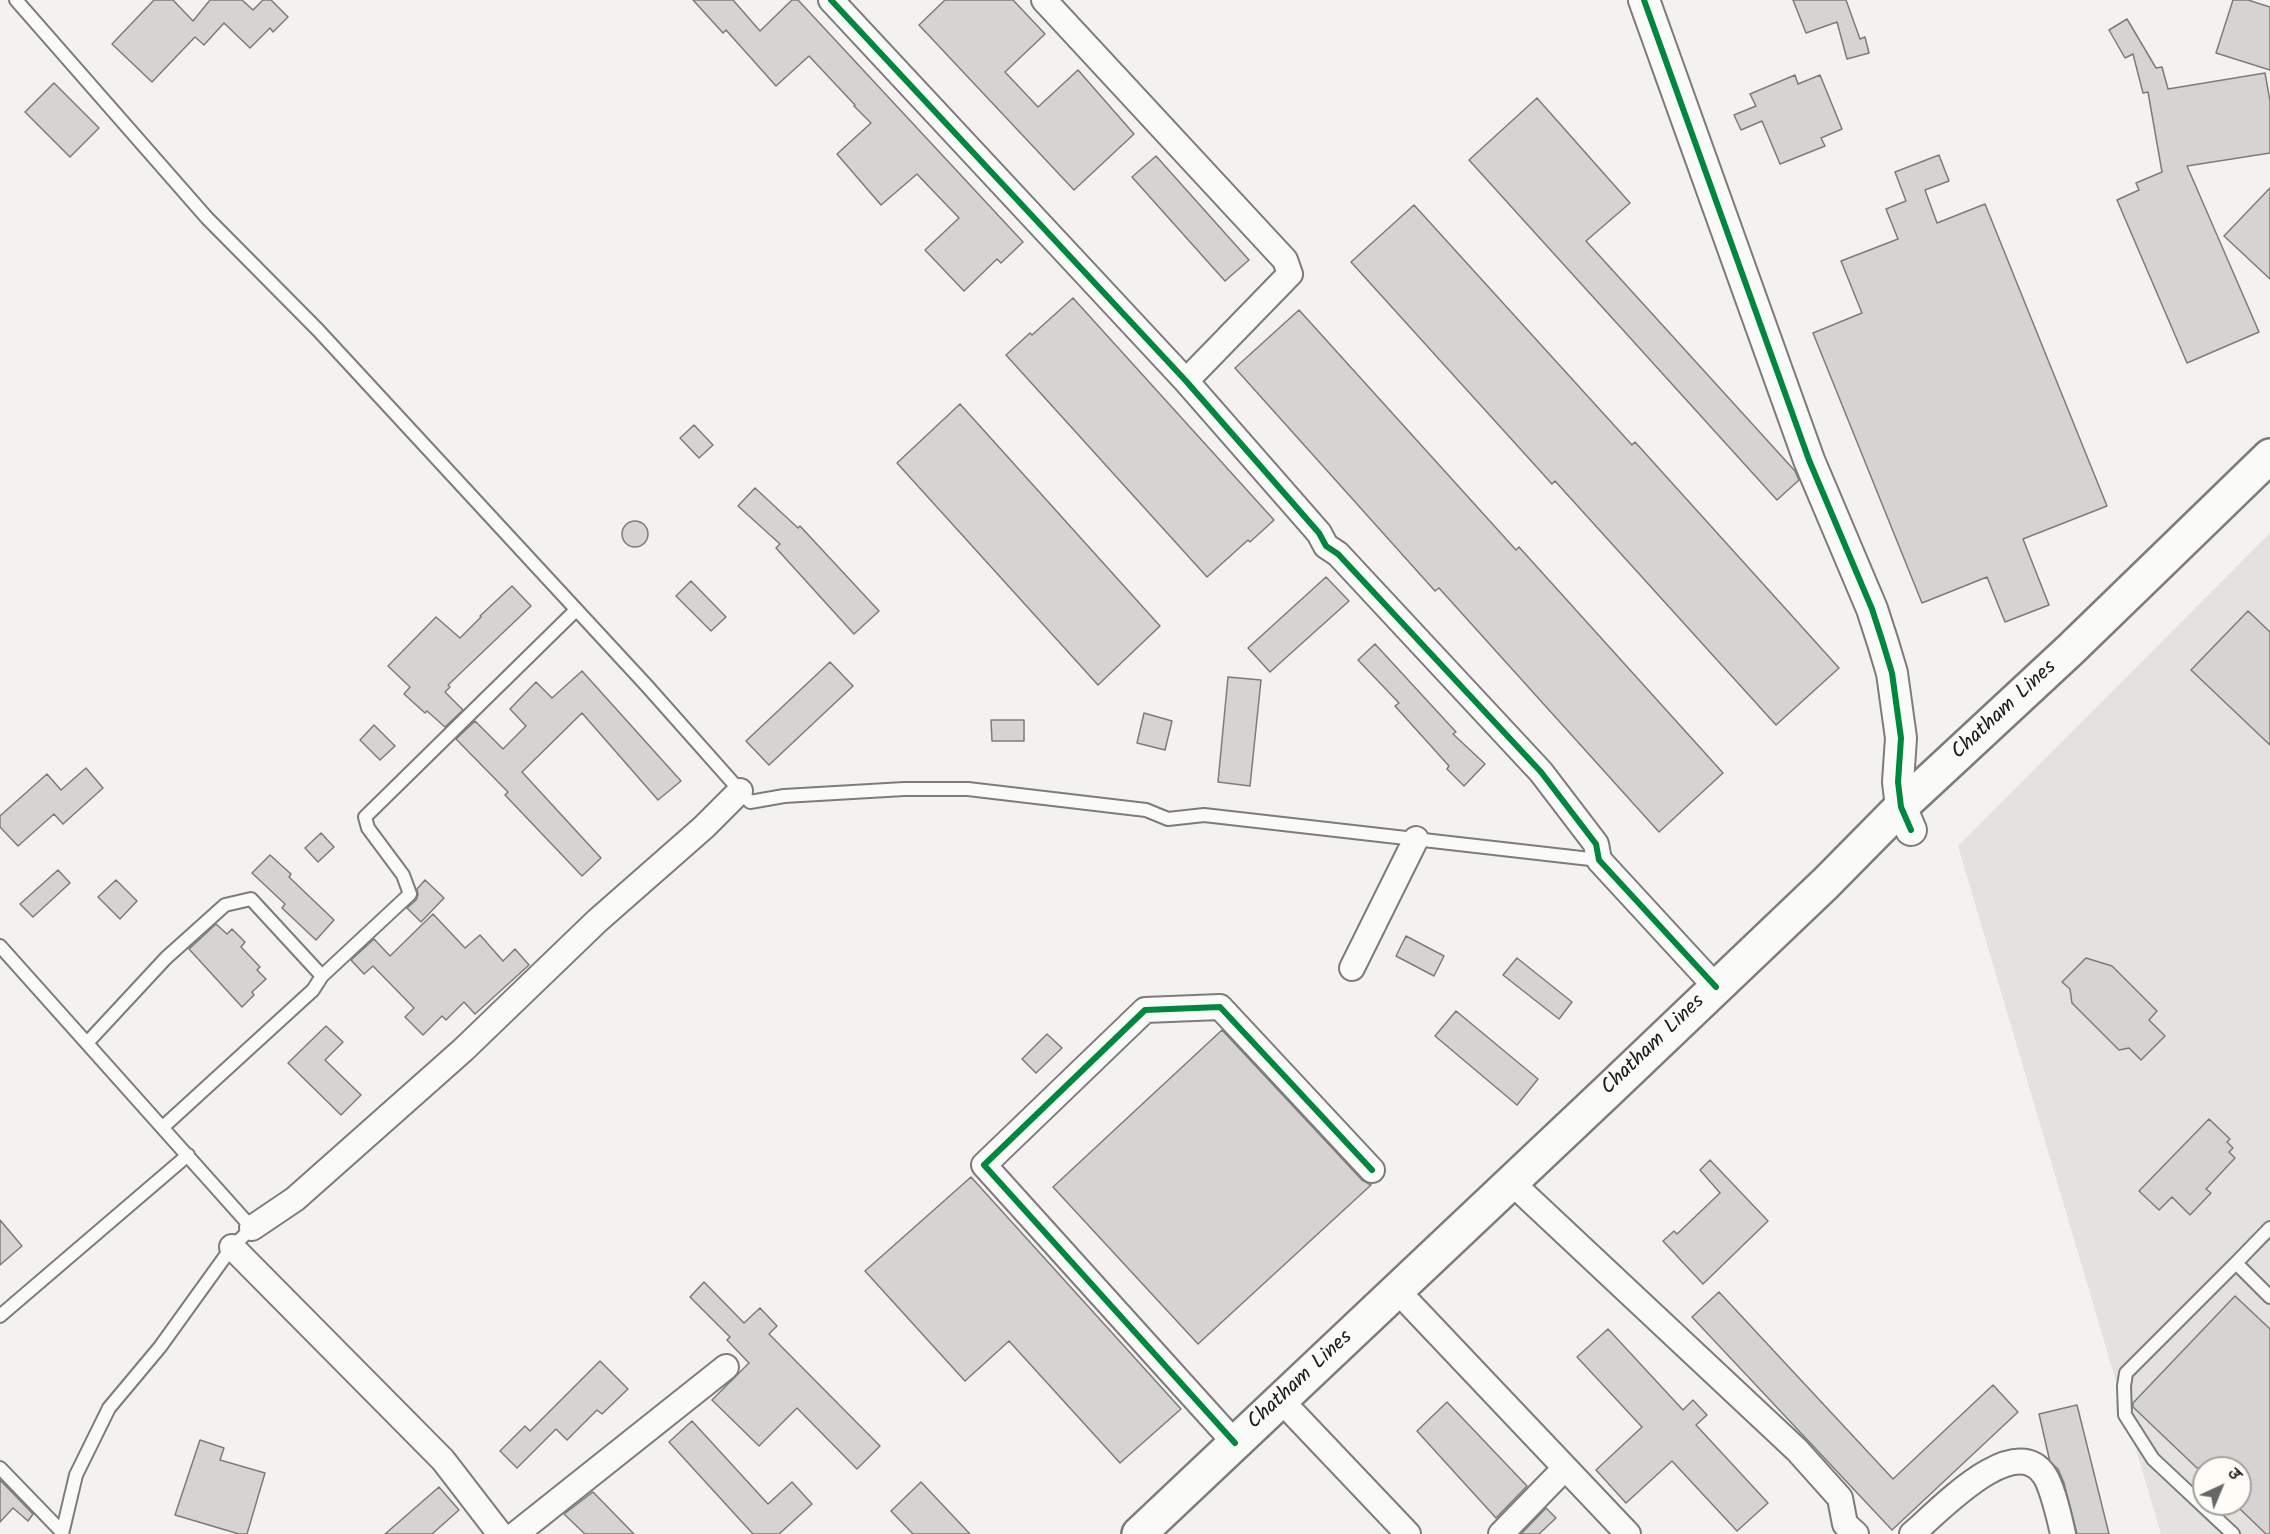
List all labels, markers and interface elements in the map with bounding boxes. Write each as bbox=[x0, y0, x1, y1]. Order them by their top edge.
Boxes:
street label: Chatham Lines bbox=[1947, 656, 2063, 766]
street label: Chatham Lines bbox=[1597, 990, 1711, 1102]
street label: Chatham Lines bbox=[1243, 1326, 1359, 1436]
north arrow bbox=[2192, 1456, 2252, 1516]
text: उ bbox=[2221, 1462, 2246, 1487]

